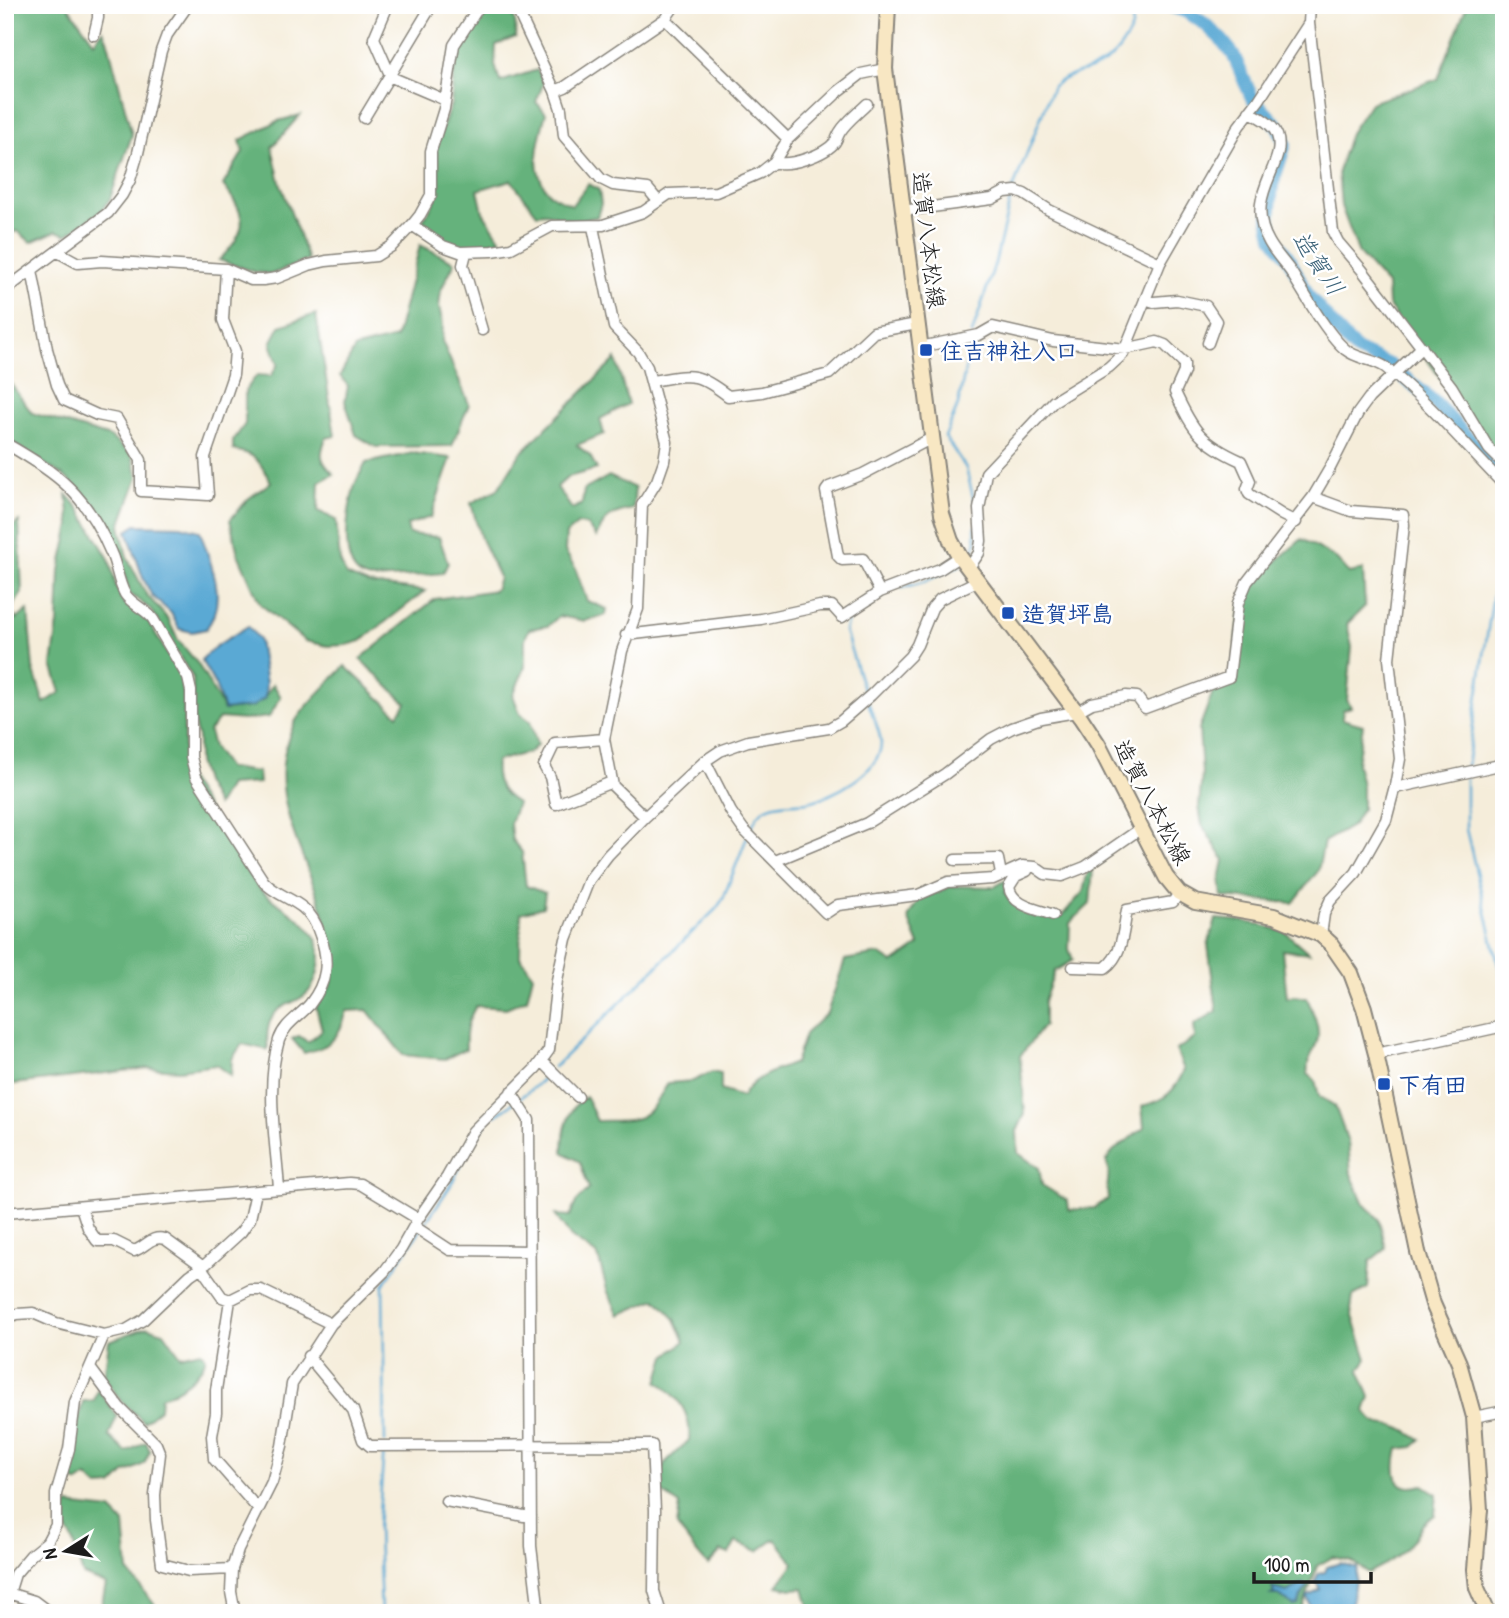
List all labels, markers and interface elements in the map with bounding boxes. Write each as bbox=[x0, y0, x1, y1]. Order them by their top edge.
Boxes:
street label: 造賀八本松線 bbox=[905, 170, 953, 310]
water label: 造賀川 bbox=[1286, 224, 1352, 302]
place label: 住吉神社入口 bbox=[940, 335, 1078, 366]
marker: 住吉神社入口 bbox=[918, 342, 934, 358]
place label: 造賀坪島 bbox=[1022, 598, 1114, 629]
marker: 造賀坪島 bbox=[1000, 605, 1016, 621]
street label: 造賀八本松線 bbox=[1107, 734, 1199, 870]
place label: 下有田 bbox=[1398, 1069, 1467, 1100]
marker: 下有田 bbox=[1376, 1076, 1392, 1092]
north arrow bbox=[32, 1516, 102, 1586]
scale bar bbox=[1254, 1541, 1371, 1585]
text: N bbox=[36, 1547, 63, 1562]
text: 100 m bbox=[1264, 1550, 1310, 1579]

